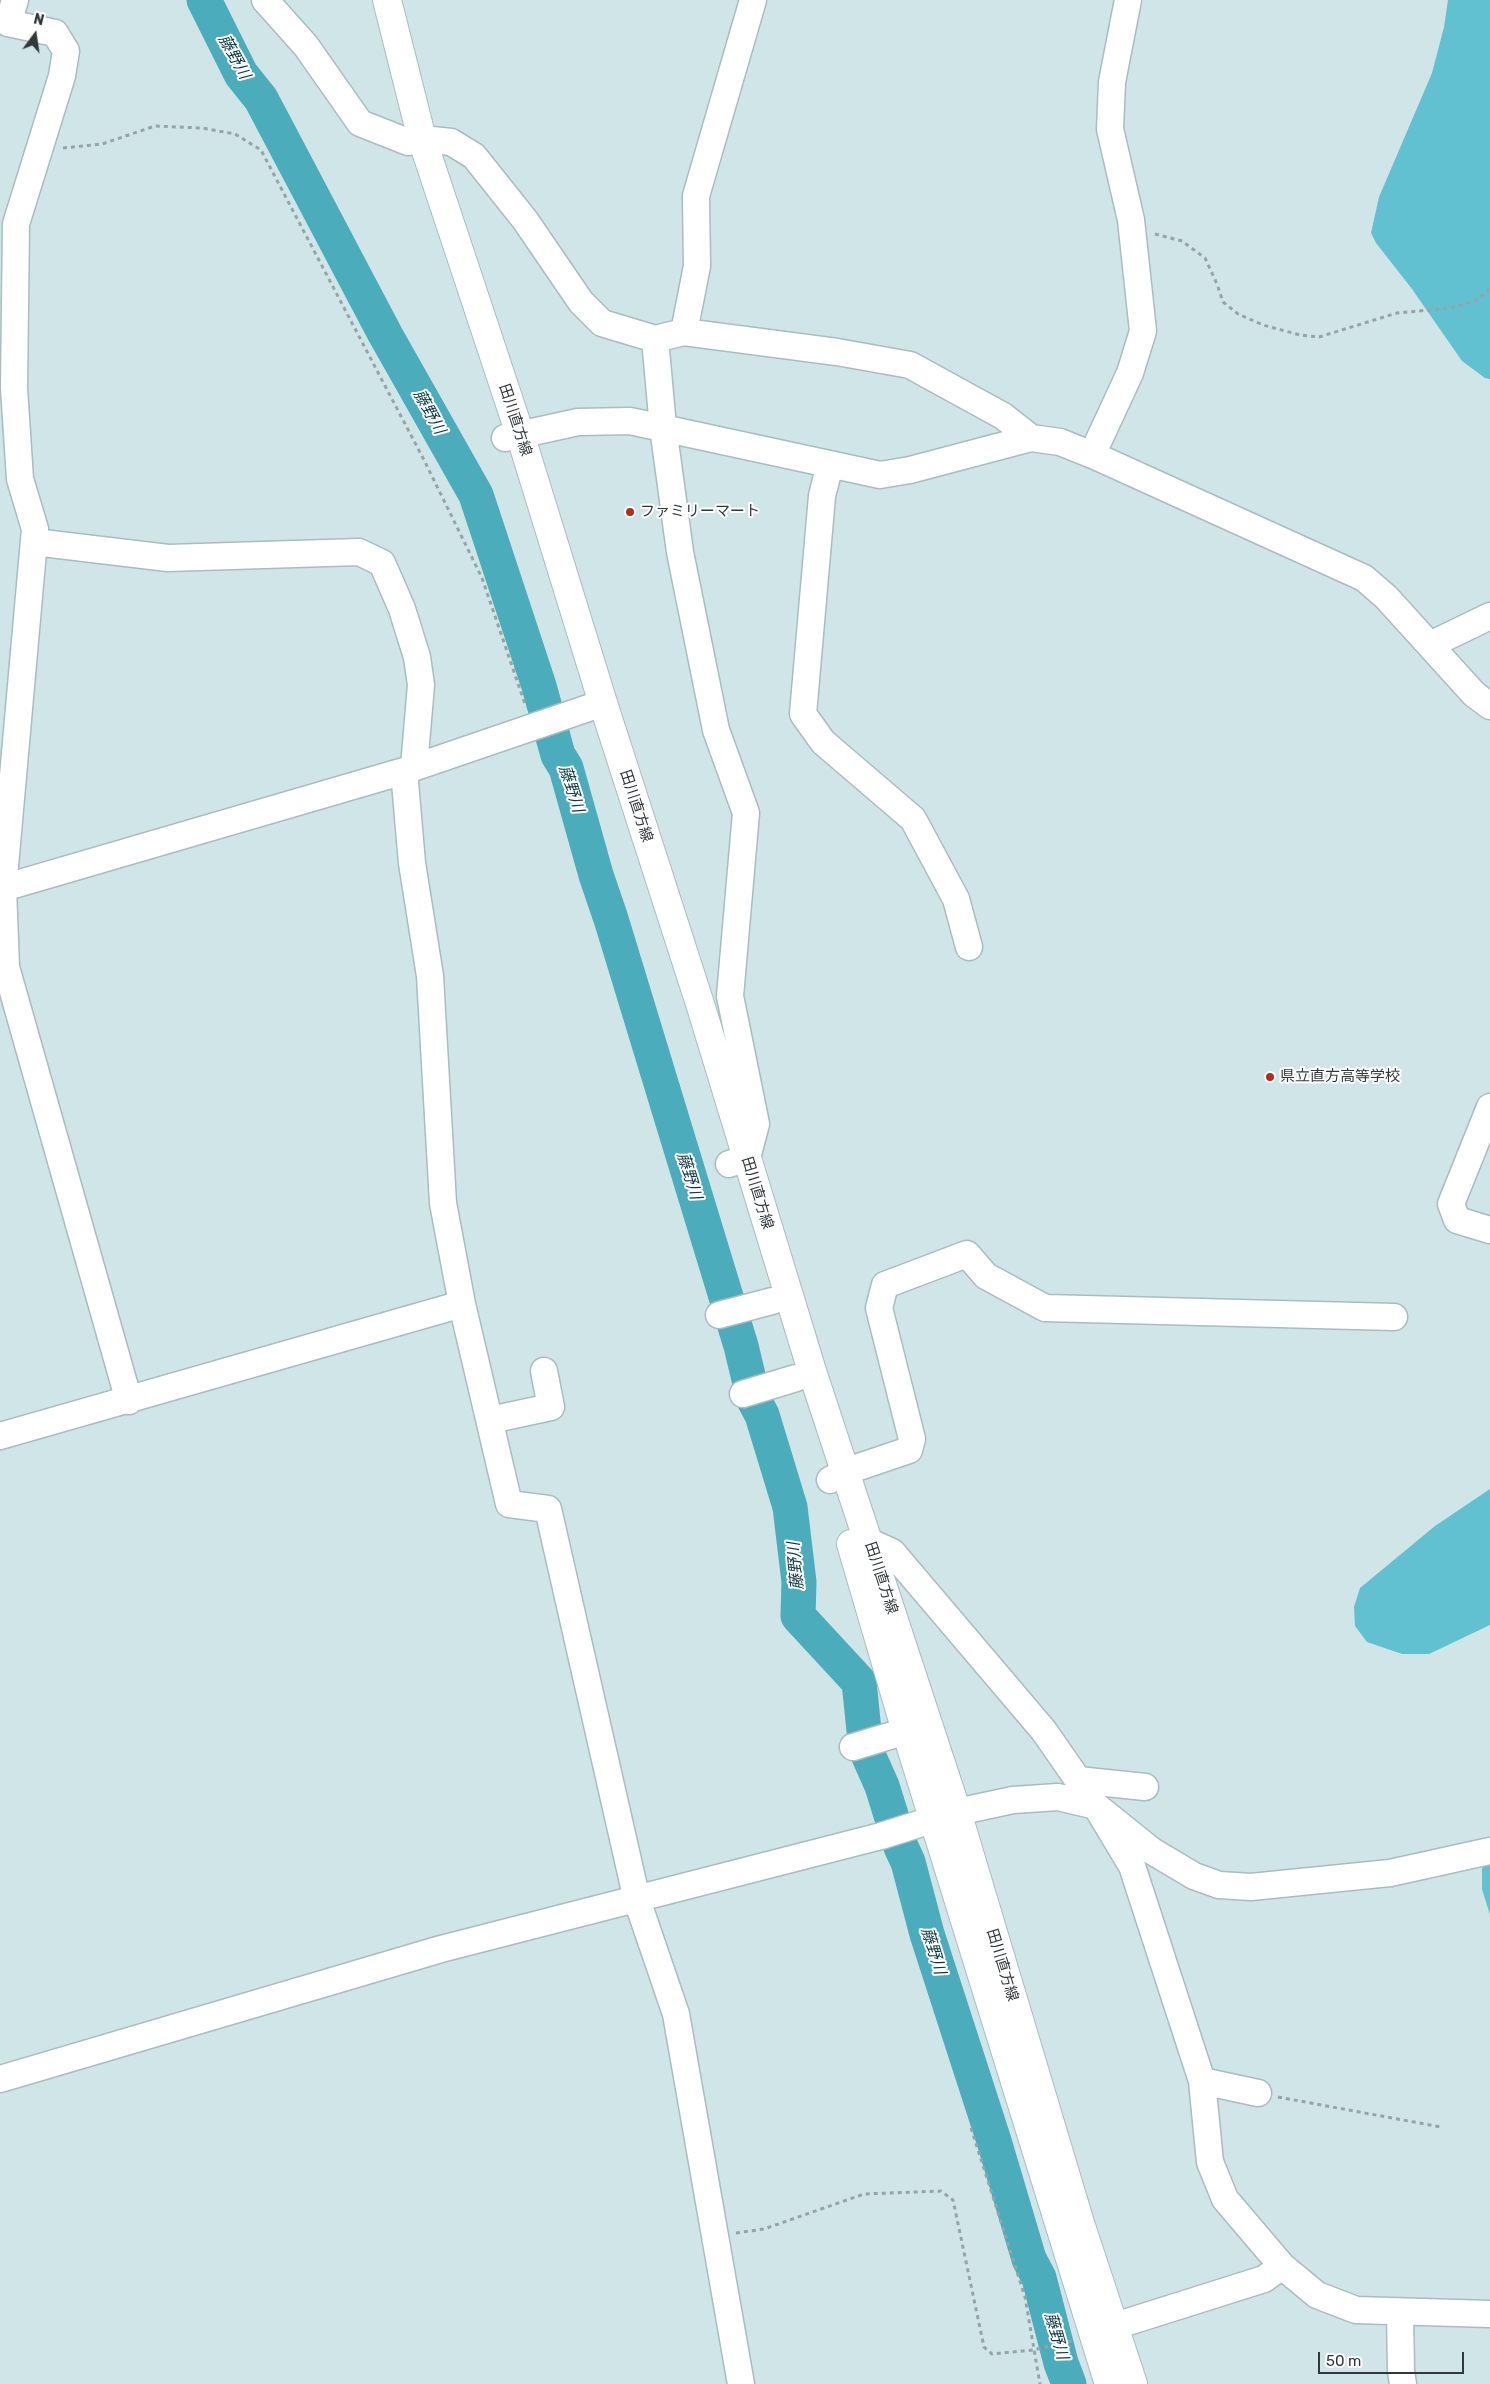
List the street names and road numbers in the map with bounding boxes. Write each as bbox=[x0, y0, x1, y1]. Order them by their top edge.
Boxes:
street label: 田川直方線 bbox=[495, 382, 535, 458]
street label: 田川直方線 bbox=[616, 768, 656, 844]
street label: 田川直方線 bbox=[737, 1155, 777, 1231]
street label: 田川直方線 bbox=[861, 1540, 901, 1616]
street label: 田川直方線 bbox=[982, 1927, 1022, 2003]

